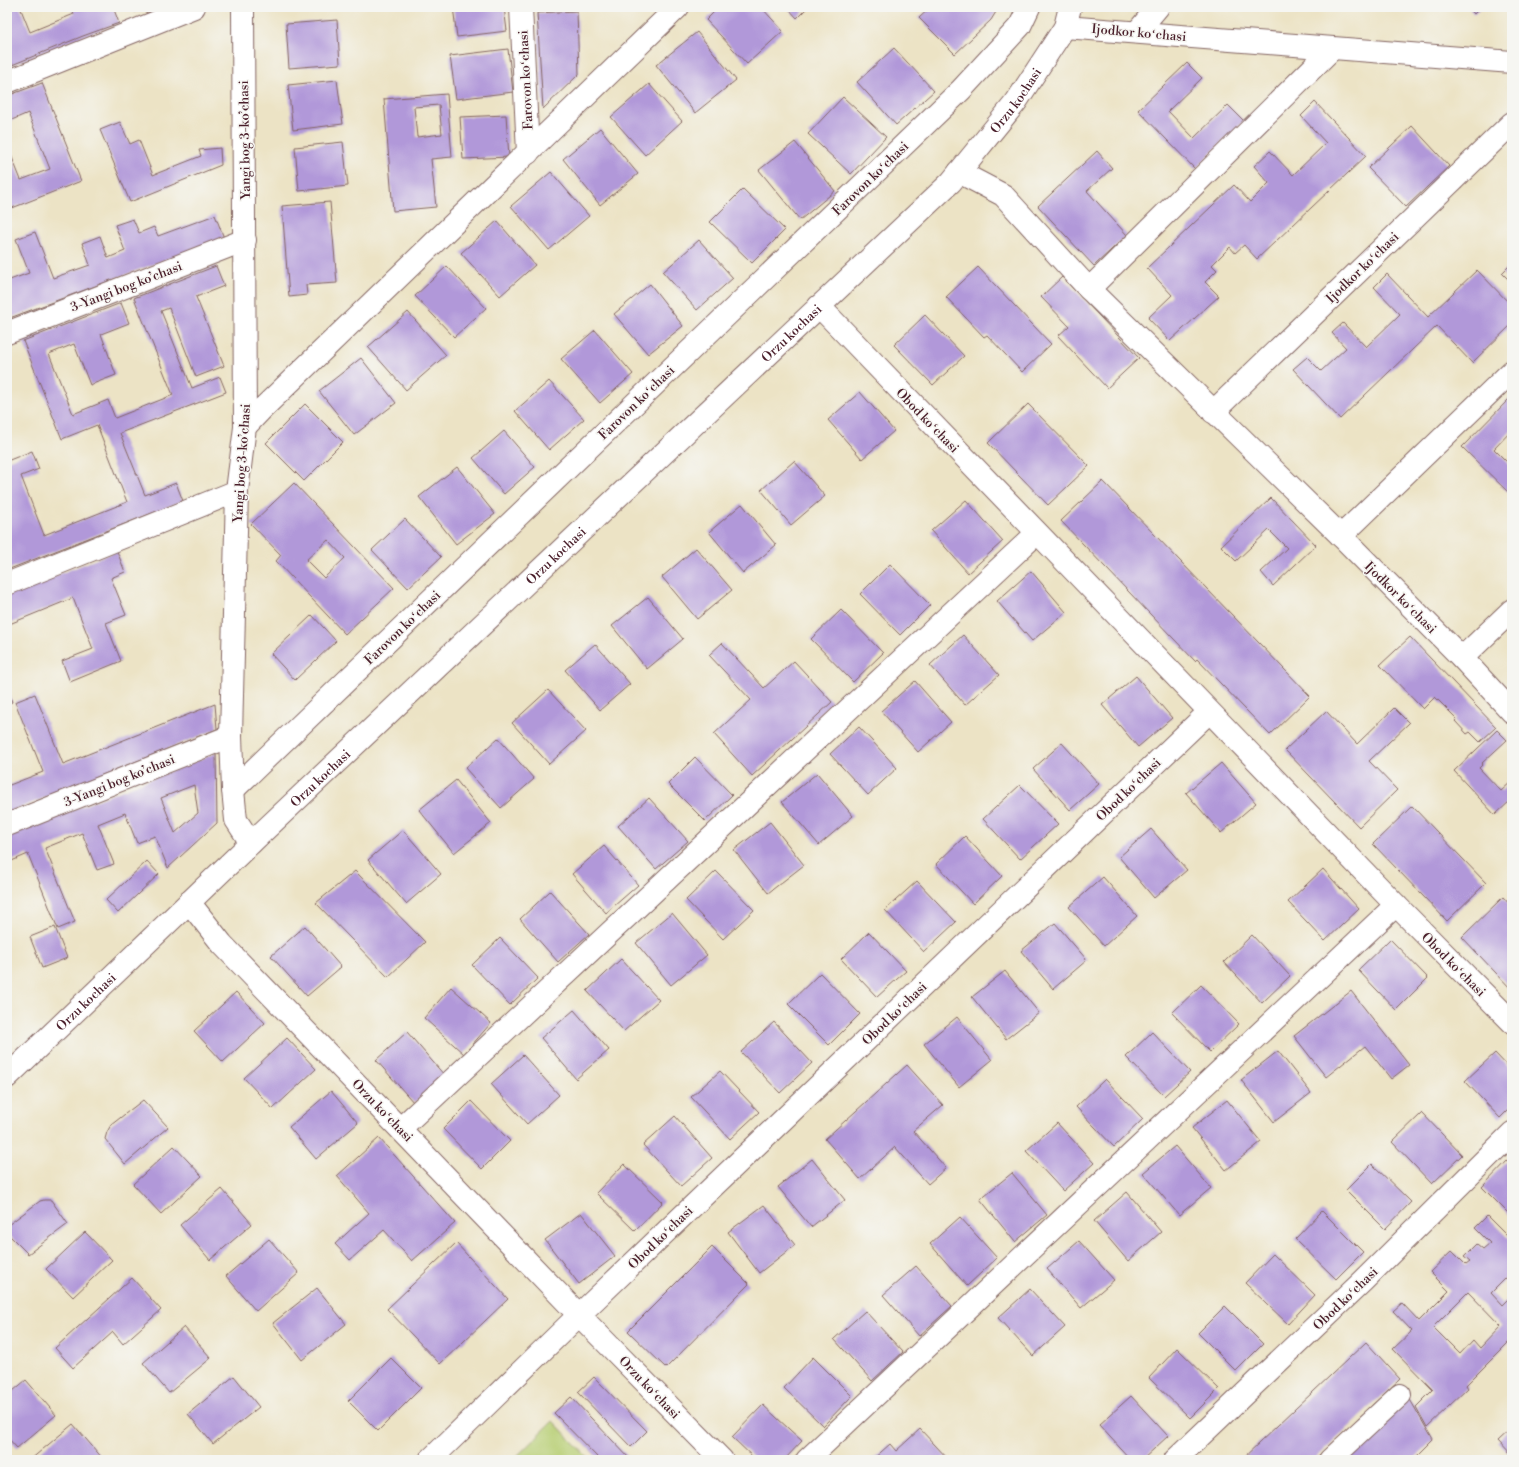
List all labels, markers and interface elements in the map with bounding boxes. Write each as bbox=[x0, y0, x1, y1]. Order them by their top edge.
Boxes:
street label: Ijodkor koʻchasi bbox=[1091, 21, 1187, 45]
street label: Farovon koʻchasi bbox=[515, 30, 537, 130]
street label: Orzu kochasi bbox=[987, 65, 1045, 137]
street label: Yangi bog 3-koʼchasi bbox=[236, 80, 254, 201]
street label: Farovon koʻchasi bbox=[829, 138, 912, 219]
street label: Ijodkor koʻchasi bbox=[1323, 229, 1402, 307]
street label: 3-Yangi bog koʼchasi bbox=[68, 258, 184, 316]
street label: Orzu kochasi bbox=[758, 301, 825, 366]
street label: Farovon koʻchasi bbox=[595, 362, 678, 443]
street label: Obod koʻchasi bbox=[892, 385, 962, 456]
street label: Yangi bog 3-koʼchasi bbox=[230, 403, 254, 524]
street label: Orzu kochasi bbox=[523, 524, 590, 588]
street label: Ijodkor koʻchasi bbox=[1361, 558, 1440, 637]
street label: Farovon koʻchasi bbox=[361, 587, 444, 668]
street label: Orzu kochasi bbox=[287, 746, 354, 811]
street label: 3-Yangi bog koʼchasi bbox=[62, 751, 177, 811]
street label: Obod koʻchasi bbox=[1093, 755, 1164, 825]
street label: Obod koʻchasi bbox=[1418, 929, 1489, 1000]
street label: Orzu kochasi bbox=[53, 970, 120, 1035]
street label: Obod koʻchasi bbox=[859, 979, 930, 1049]
street label: Orzu koʻchasi bbox=[348, 1076, 416, 1145]
street label: Obod koʻchasi bbox=[625, 1203, 696, 1273]
street label: Obod koʻchasi bbox=[1310, 1264, 1381, 1334]
street label: Orzu koʻchasi bbox=[615, 1353, 683, 1422]

